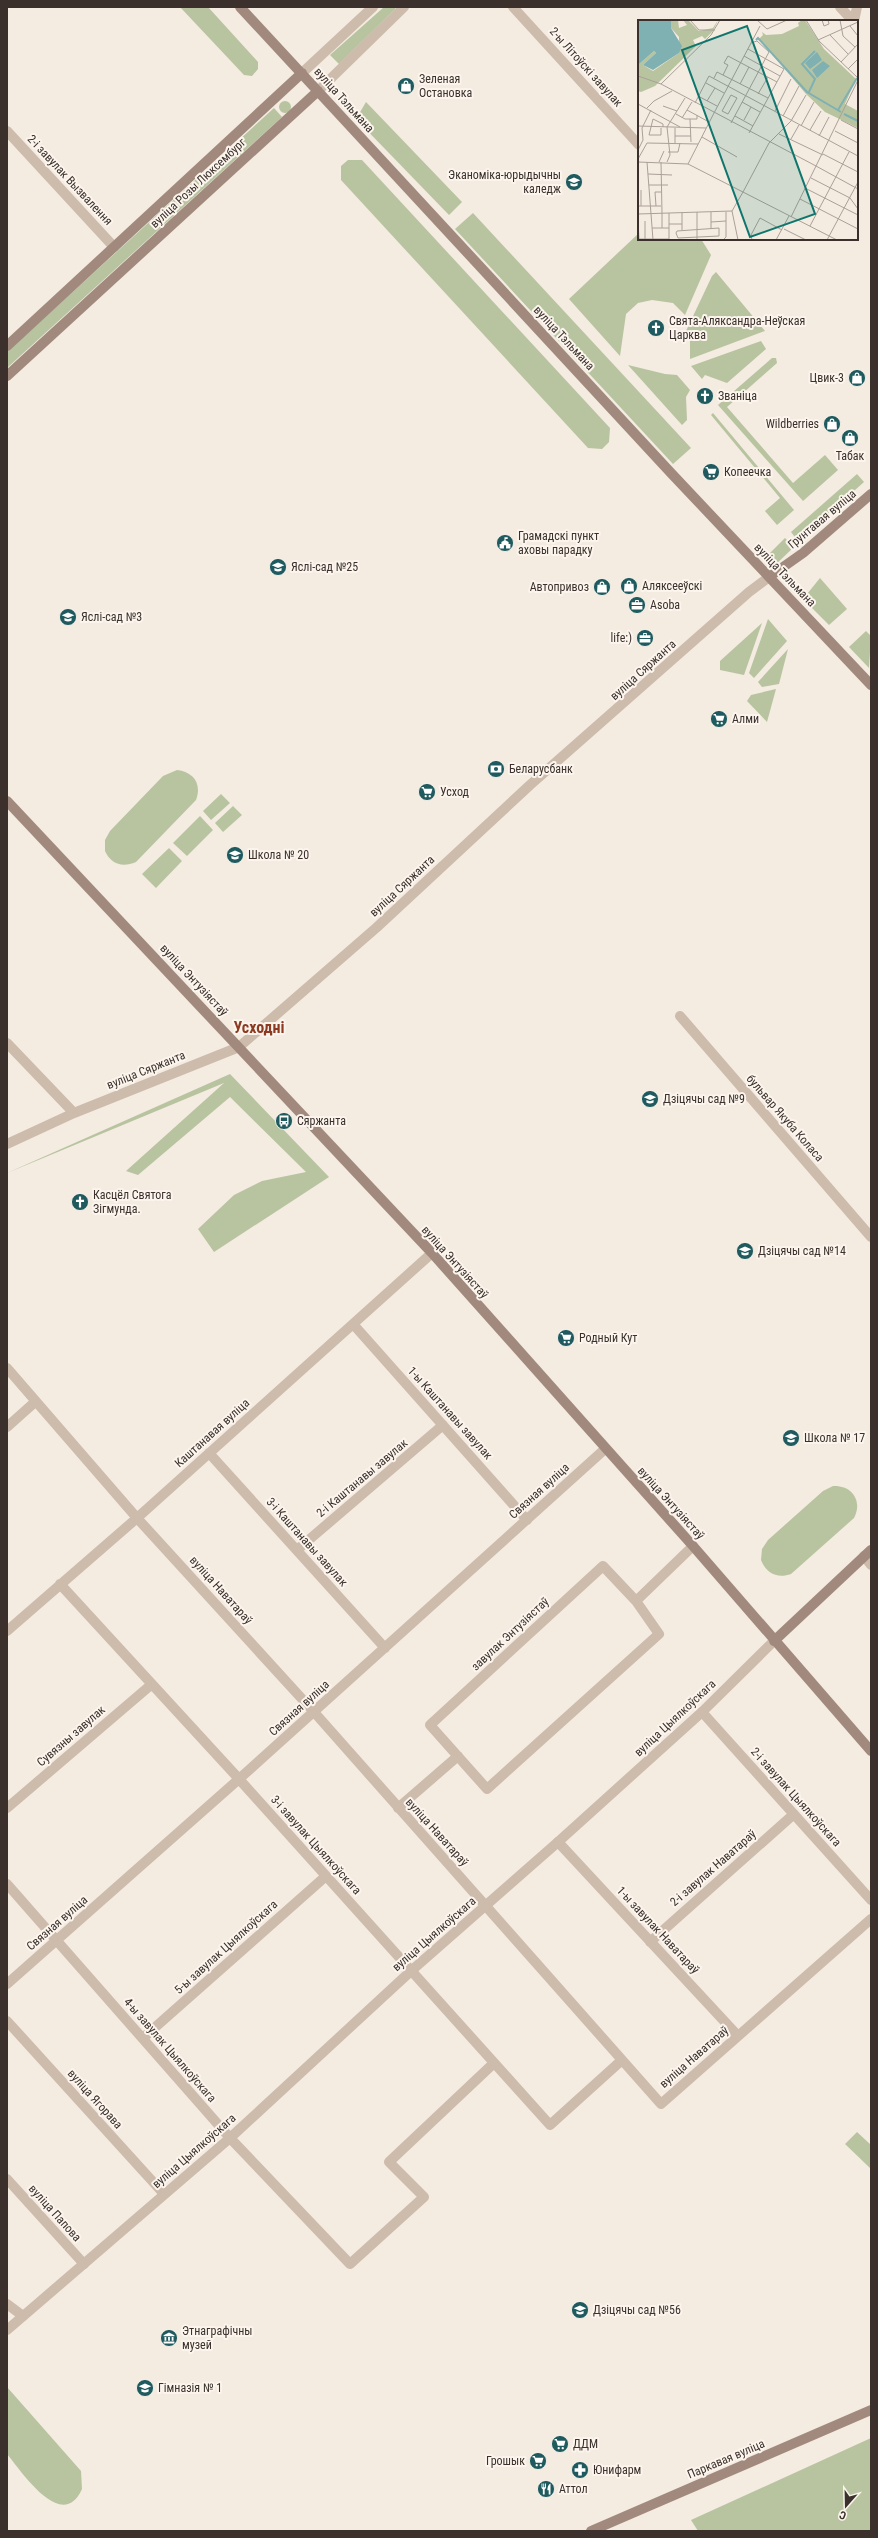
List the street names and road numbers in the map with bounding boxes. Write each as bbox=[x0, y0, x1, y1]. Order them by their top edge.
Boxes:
street label: 2-ы Літоўскі завулак bbox=[547, 24, 625, 110]
street label: вуліца Тэльмана bbox=[311, 65, 377, 136]
street label: 2-і завулак Вызвалення bbox=[25, 132, 115, 228]
street label: вуліца Розы Люксембург bbox=[148, 135, 249, 231]
street label: вуліца Тэльмана bbox=[531, 303, 597, 373]
street label: Грунтавая вуліца bbox=[785, 486, 859, 551]
street label: вуліца Тэльмана bbox=[751, 540, 819, 610]
street label: вуліца Сяржанта bbox=[607, 637, 679, 703]
street label: вуліца Сяржанта bbox=[367, 852, 437, 920]
street label: вуліца Энтузіястаў bbox=[157, 941, 231, 1019]
street label: вуліца Сяржанта bbox=[105, 1048, 188, 1092]
street label: бульвар Якуба Коласа bbox=[744, 1072, 827, 1164]
street label: вуліца Энтузіястаў bbox=[419, 1223, 491, 1301]
street label: 1-ы Каштанавы завулак bbox=[405, 1364, 495, 1462]
street label: Каштанавая вуліца bbox=[172, 1396, 252, 1470]
street label: 2-і Каштанавы завулак bbox=[314, 1436, 410, 1520]
street label: Связная вуліца bbox=[506, 1460, 572, 1522]
street label: вуліца Энтузіястаў bbox=[635, 1464, 707, 1542]
street label: 3-і Каштанавы завулак bbox=[264, 1495, 351, 1589]
street label: вуліца Наватараў bbox=[187, 1553, 255, 1627]
street label: завулак Энтузіястаў bbox=[468, 1595, 552, 1673]
street label: Связная вуліца bbox=[266, 1677, 332, 1739]
street label: вуліца Цыялкоўскага bbox=[631, 1677, 719, 1759]
street label: Сувязны завулак bbox=[34, 1703, 108, 1769]
street label: 2-і завулак Цыялкоўскага bbox=[748, 1745, 844, 1849]
street label: 3-і завулак Цыялкоўскага bbox=[268, 1793, 364, 1897]
street label: вуліца Наватараў bbox=[403, 1795, 471, 1869]
street label: 2-і завулак Наватараў bbox=[667, 1827, 759, 1909]
street label: 1-ы завулак Наватараў bbox=[614, 1883, 702, 1977]
street label: Связная вуліца bbox=[24, 1893, 90, 1953]
street label: вуліца Цыялкоўскага bbox=[389, 1894, 479, 1974]
street label: 5-ы завулак Цыялкоўскага bbox=[172, 1897, 280, 1997]
street label: 4-ы завулак Цыялкоўскага bbox=[121, 1995, 219, 2105]
street label: вуліца Наватараў bbox=[657, 2023, 731, 2091]
street label: вуліца Ягорава bbox=[65, 2066, 125, 2132]
street label: вуліца Цыялкоўскага bbox=[149, 2111, 239, 2191]
street label: вуліца Папова bbox=[26, 2182, 84, 2244]
street label: Паркавая вуліца bbox=[685, 2436, 767, 2482]

